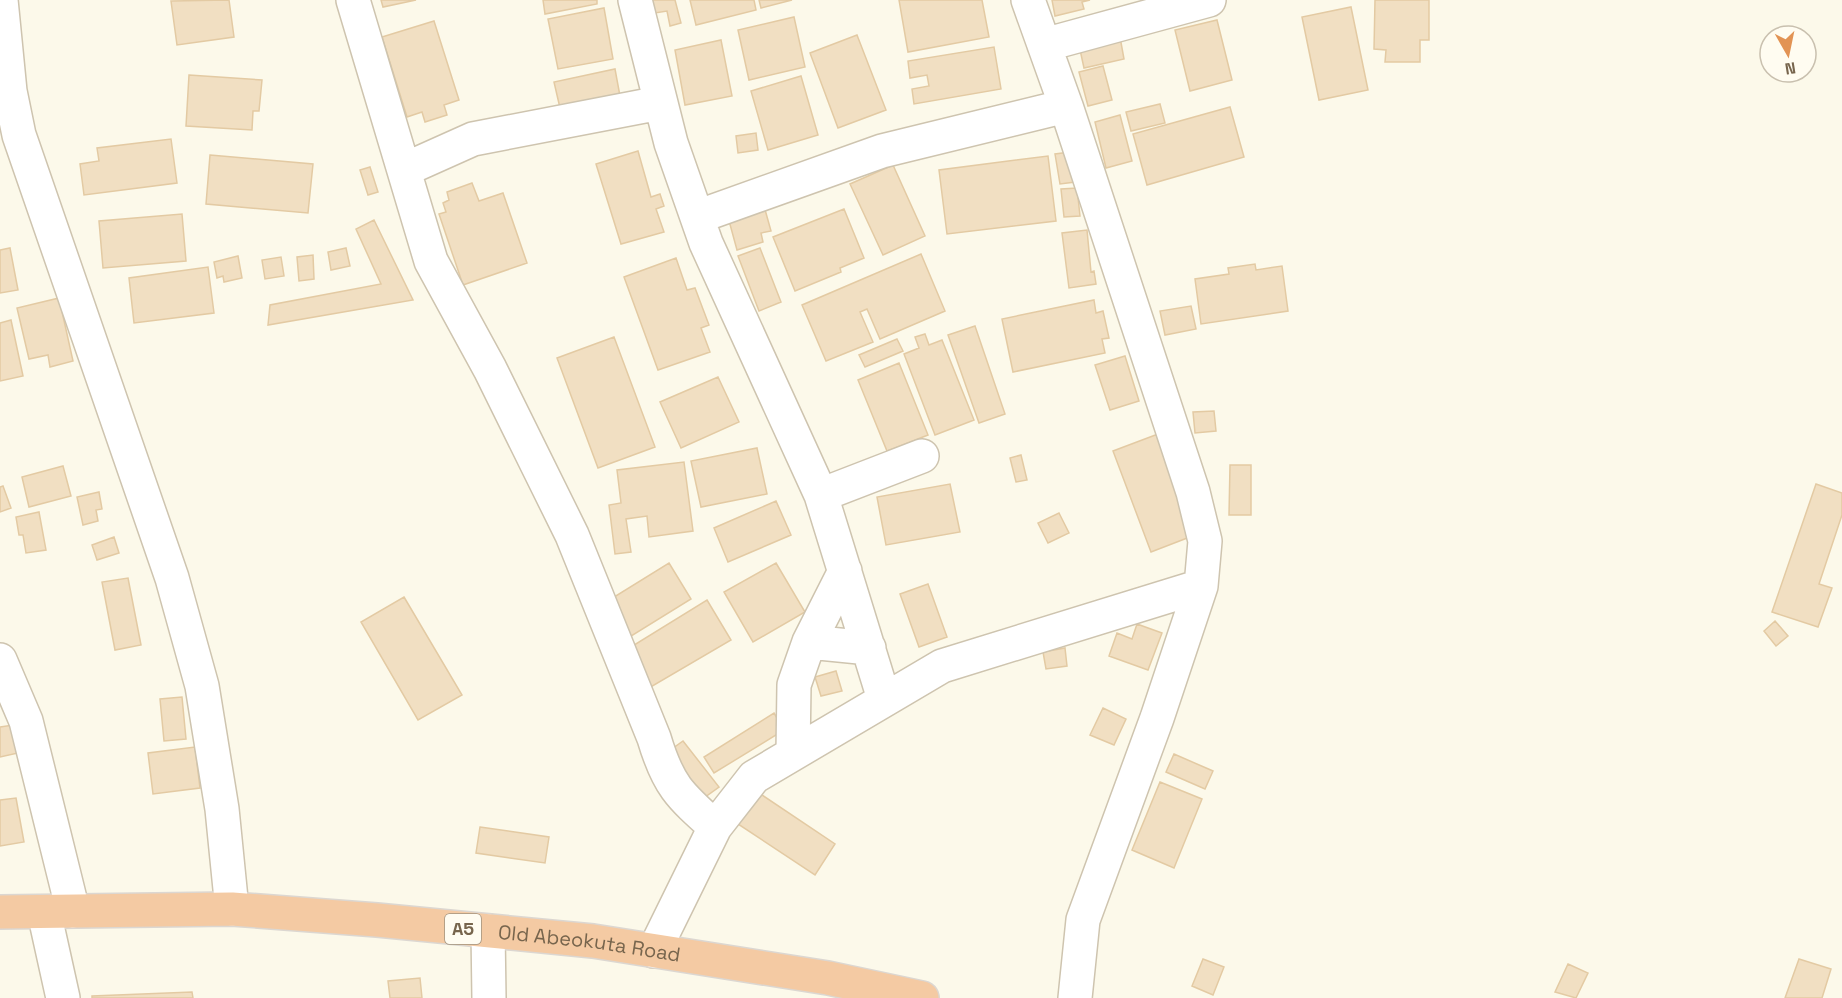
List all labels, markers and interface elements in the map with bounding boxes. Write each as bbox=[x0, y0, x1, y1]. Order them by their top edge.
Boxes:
north arrow bbox=[1758, 24, 1818, 84]
text: N bbox=[1783, 57, 1797, 80]
road number: A5 bbox=[445, 914, 481, 944]
street label: Old Abeokuta Road bbox=[497, 919, 682, 968]

